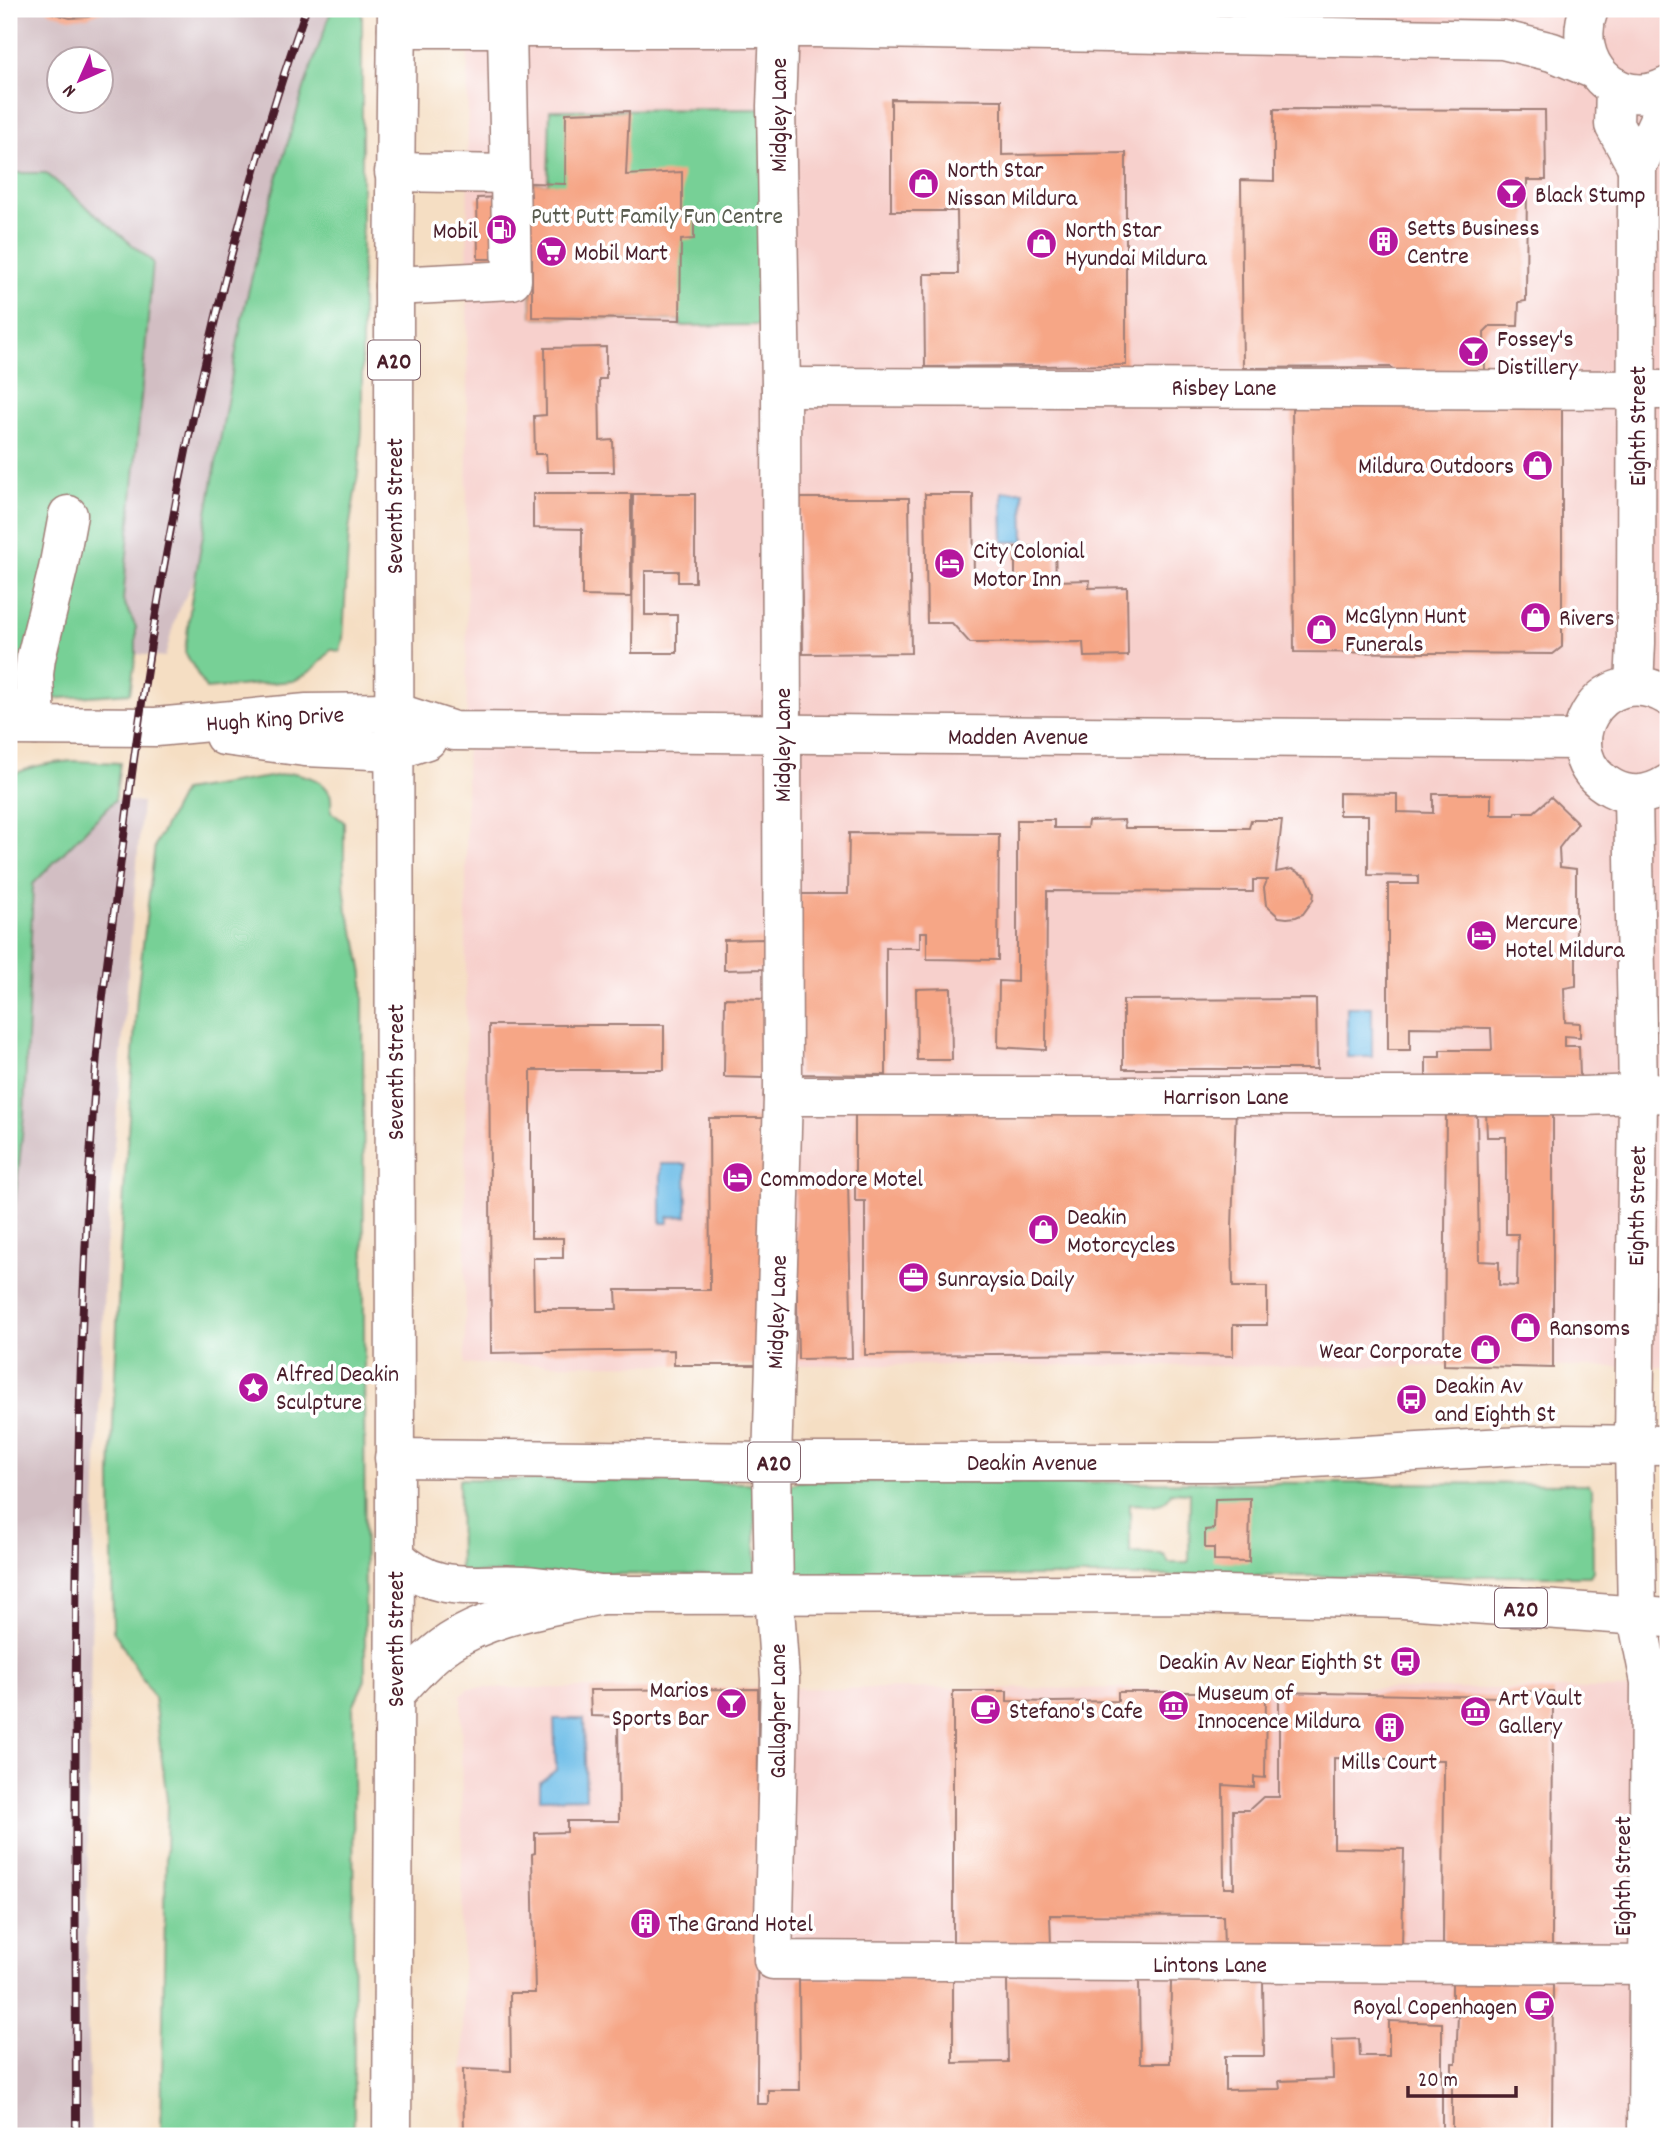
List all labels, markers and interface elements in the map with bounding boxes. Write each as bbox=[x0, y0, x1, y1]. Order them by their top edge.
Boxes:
north arrow bbox=[46, 46, 116, 116]
street label: Midgley Lane bbox=[764, 58, 798, 172]
text: N bbox=[58, 77, 83, 102]
place label: North Star Nissan Mildura bbox=[947, 155, 1078, 217]
shop icon: North Star Nissan Mildura bbox=[907, 166, 941, 200]
bar icon: Black Stump bbox=[1495, 177, 1529, 211]
place label: Black Stump bbox=[1535, 180, 1646, 214]
park label: Putt Putt Family Fun Centre bbox=[531, 201, 783, 235]
fuel station icon: Mobil bbox=[484, 213, 518, 247]
place label: Setts Business Centre bbox=[1407, 213, 1540, 275]
place label: North Star Hyundai Mildura bbox=[1065, 215, 1208, 277]
place label: Mobil bbox=[433, 216, 478, 250]
building icon: Setts Business Centre bbox=[1367, 224, 1401, 258]
shop icon: North Star Hyundai Mildura bbox=[1025, 226, 1059, 260]
supermarket icon: Mobil Mart bbox=[534, 235, 568, 269]
place label: Mobil Mart bbox=[574, 238, 668, 272]
place label: Fossey's Distillery bbox=[1497, 324, 1579, 386]
bar icon: Fossey's Distillery bbox=[1457, 335, 1491, 369]
road number: A20 bbox=[368, 340, 420, 380]
street label: Eighth Street bbox=[1623, 366, 1657, 486]
street label: Risbey Lane bbox=[1171, 373, 1277, 407]
street label: Seventh Street bbox=[380, 438, 414, 574]
shop icon: Mildura Outdoors bbox=[1520, 448, 1554, 482]
place label: Mildura Outdoors bbox=[1358, 451, 1514, 485]
place label: City Colonial Motor Inn bbox=[973, 536, 1085, 598]
hotel icon: City Colonial Motor Inn bbox=[933, 547, 967, 581]
shop icon: Rivers bbox=[1519, 600, 1553, 634]
place label: McGlynn Hunt Funerals bbox=[1345, 601, 1467, 663]
place label: Rivers bbox=[1559, 603, 1615, 637]
shop icon: McGlynn Hunt Funerals bbox=[1305, 612, 1339, 646]
street label: Midgley Lane bbox=[768, 688, 802, 802]
street label: Hugh King Drive bbox=[205, 699, 345, 743]
street label: Madden Avenue bbox=[948, 722, 1088, 756]
place label: Mercure Hotel Mildura bbox=[1505, 907, 1625, 969]
hotel icon: Mercure Hotel Mildura bbox=[1465, 918, 1499, 952]
street label: Seventh Street bbox=[381, 1004, 415, 1140]
street label: Harrison Lane bbox=[1163, 1082, 1289, 1116]
street label: Eighth Street bbox=[1621, 1145, 1657, 1267]
hotel icon: Commodore Motel bbox=[720, 1161, 754, 1195]
place label: Commodore Motel bbox=[760, 1164, 923, 1198]
place label: Deakin Motorcycles bbox=[1067, 1202, 1176, 1264]
shop icon: Deakin Motorcycles bbox=[1027, 1213, 1061, 1247]
street label: Midgley Lane bbox=[760, 1254, 798, 1370]
office icon: Sunraysia Daily bbox=[897, 1261, 931, 1295]
place label: Sunraysia Daily bbox=[937, 1264, 1075, 1298]
shop icon: Ransoms bbox=[1509, 1310, 1543, 1344]
place label: Ransoms bbox=[1549, 1313, 1630, 1347]
shop icon: Wear Corporate bbox=[1468, 1333, 1502, 1367]
place label: Wear Corporate bbox=[1319, 1336, 1462, 1370]
place label: Alfred Deakin Sculpture bbox=[276, 1359, 399, 1421]
place icon: Alfred Deakin Sculpture bbox=[236, 1370, 270, 1404]
place label: Deakin Av and Eighth St bbox=[1435, 1371, 1556, 1433]
bus stop icon: Deakin Av and Eighth St bbox=[1395, 1382, 1429, 1416]
road number: A20 bbox=[748, 1442, 800, 1482]
street label: Deakin Avenue bbox=[967, 1448, 1097, 1482]
street label: Seventh Street bbox=[381, 1571, 415, 1707]
road number: A20 bbox=[1495, 1588, 1547, 1628]
street label: Gallagher Lane bbox=[763, 1643, 797, 1779]
bus stop icon: Deakin Av Near Eighth St bbox=[1388, 1644, 1422, 1678]
place label: Deakin Av Near Eighth St bbox=[1159, 1647, 1382, 1681]
place label: Marios Sports Bar bbox=[612, 1675, 709, 1737]
place label: Museum of Innocence Mildura bbox=[1197, 1678, 1361, 1740]
place label: Art Vault Gallery bbox=[1498, 1683, 1582, 1745]
bar icon: Marios Sports Bar bbox=[715, 1686, 749, 1720]
museum icon: Museum of Innocence Mildura bbox=[1157, 1689, 1191, 1723]
cafe icon: Stefano's Cafe bbox=[969, 1693, 1003, 1727]
museum icon: Art Vault Gallery bbox=[1458, 1694, 1492, 1728]
place label: Stefano's Cafe bbox=[1009, 1696, 1143, 1730]
building icon: Mills Court bbox=[1372, 1710, 1406, 1744]
place label: Mills Court bbox=[1341, 1747, 1437, 1781]
street label: Eighth Street bbox=[1608, 1816, 1642, 1936]
building icon: The Grand Hotel bbox=[628, 1906, 662, 1940]
place label: The Grand Hotel bbox=[668, 1909, 813, 1943]
street label: Lintons Lane bbox=[1153, 1950, 1267, 1984]
cafe icon: Royal Copenhagen bbox=[1523, 1989, 1557, 2023]
place label: Royal Copenhagen bbox=[1353, 1992, 1517, 2026]
scale bar bbox=[1408, 2054, 1516, 2098]
text: 20 m bbox=[1418, 2067, 1458, 2097]

